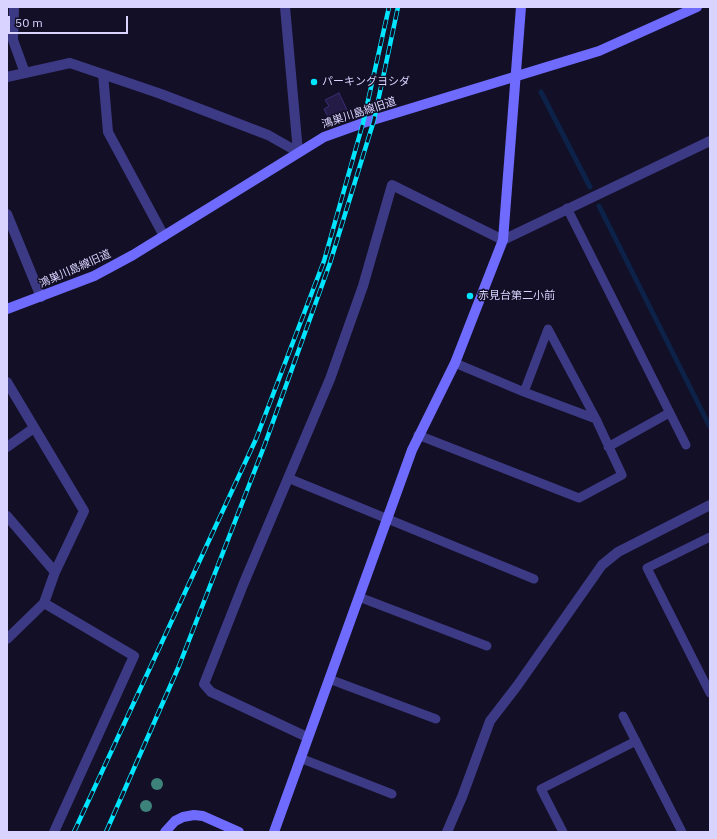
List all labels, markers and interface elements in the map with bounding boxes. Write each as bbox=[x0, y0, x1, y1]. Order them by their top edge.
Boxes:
scale bar bbox=[10, 8, 130, 34]
text: 50 m bbox=[15, 15, 43, 30]
place label: パーキングヨシダ bbox=[322, 75, 410, 89]
marker: パーキングヨシダ bbox=[309, 77, 319, 87]
street label: 鴻巣川島線旧道 bbox=[320, 95, 398, 131]
street label: 鴻巣川島線旧道 bbox=[37, 247, 113, 291]
place label: 赤見台第二小前 bbox=[478, 289, 555, 303]
marker: 赤見台第二小前 bbox=[465, 291, 475, 301]

